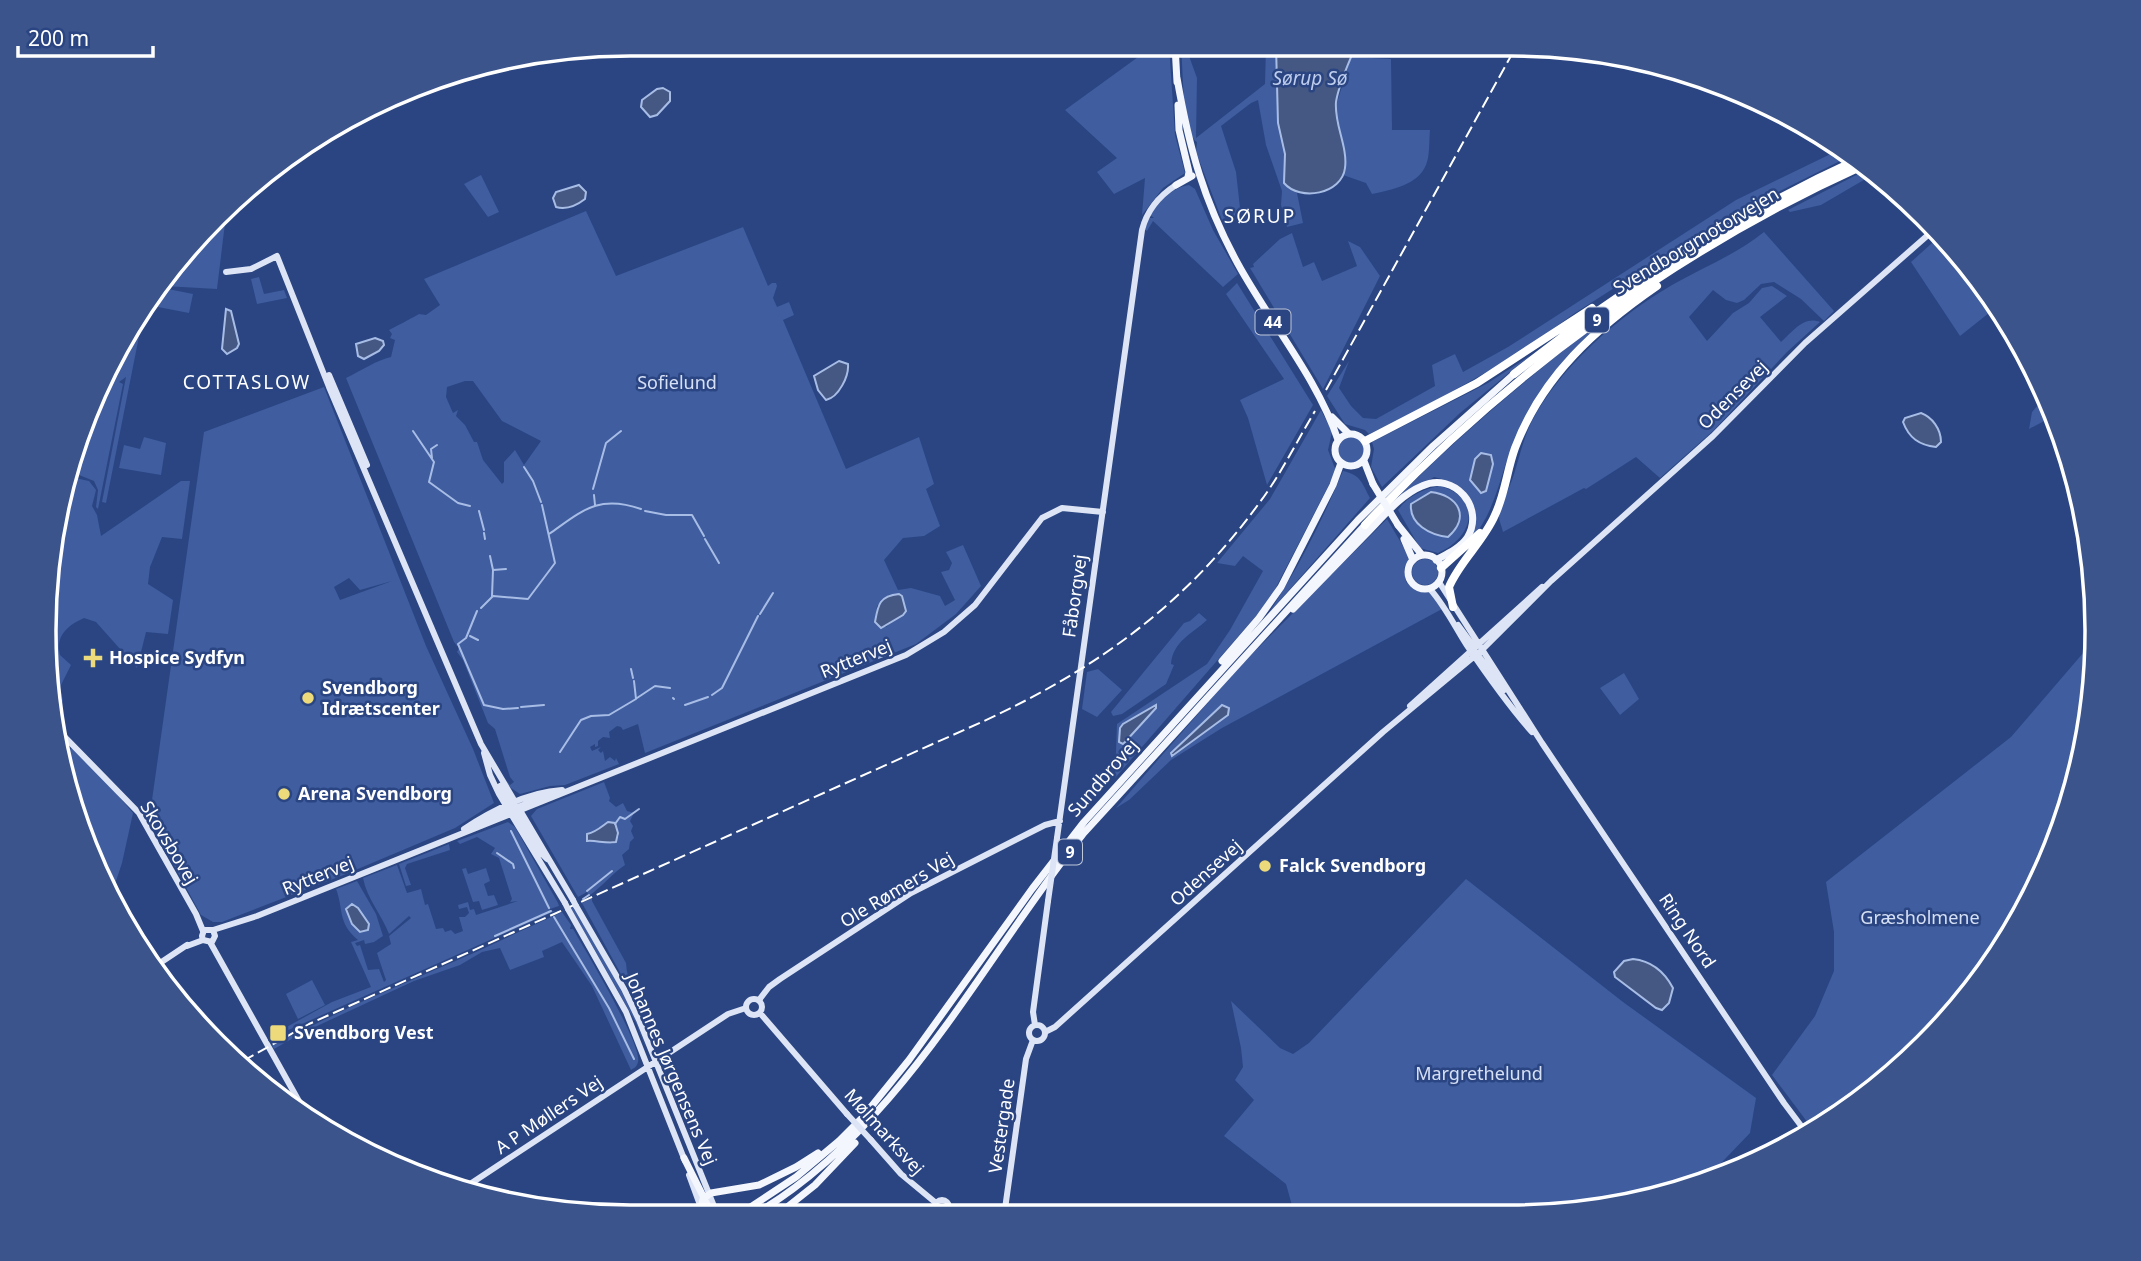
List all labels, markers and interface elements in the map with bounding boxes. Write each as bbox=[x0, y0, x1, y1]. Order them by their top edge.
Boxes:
scale bar bbox=[18, 14, 152, 58]
text: 200 m bbox=[28, 24, 89, 52]
water label: Sørup Sø bbox=[1272, 65, 1348, 91]
street label: Svendborgmotorvejen bbox=[1608, 181, 1783, 299]
district label: SØRUP bbox=[1224, 203, 1296, 229]
road number: 9 bbox=[1585, 308, 1609, 332]
road number: 44 bbox=[1256, 310, 1290, 334]
street label: Odensevej bbox=[1692, 354, 1772, 434]
district label: COTTASLOW bbox=[183, 369, 311, 395]
park label: Sofielund bbox=[637, 370, 717, 394]
street label: Fåborgvej bbox=[1056, 553, 1092, 639]
street label: Ryttervej bbox=[816, 633, 895, 683]
place label: Hospice Sydfyn bbox=[109, 645, 245, 669]
marker: Hospice Sydfyn bbox=[83, 648, 103, 668]
place label: Svendborg Idrætscenter bbox=[322, 675, 440, 720]
marker: Svendborg Idrætscenter bbox=[300, 690, 316, 706]
street label: Sundbrovej bbox=[1062, 733, 1143, 821]
place label: Arena Svendborg bbox=[298, 781, 452, 805]
marker: Arena Svendborg bbox=[276, 786, 292, 802]
street label: Skovsbovej bbox=[136, 796, 204, 889]
street label: Odensevej bbox=[1164, 834, 1246, 911]
road number: 9 bbox=[1058, 839, 1082, 864]
street label: Ole Rømers Vej bbox=[835, 846, 958, 933]
street label: Ryttervej bbox=[278, 850, 357, 900]
place label: Falck Svendborg bbox=[1279, 853, 1426, 877]
marker: Falck Svendborg bbox=[1257, 858, 1273, 874]
street label: Ring Nord bbox=[1654, 888, 1722, 973]
park label: Græsholmene bbox=[1860, 905, 1980, 929]
street label: Johannes Jørgensens Vej bbox=[620, 967, 723, 1168]
place label: Svendborg Vest bbox=[294, 1020, 434, 1044]
marker: Svendborg Vest bbox=[268, 1023, 288, 1043]
park label: Margrethelund bbox=[1415, 1061, 1543, 1085]
street label: A P Møllers Vej bbox=[490, 1069, 607, 1159]
street label: Vestergade bbox=[982, 1077, 1020, 1175]
street label: Mølmarksvej bbox=[840, 1083, 930, 1180]

